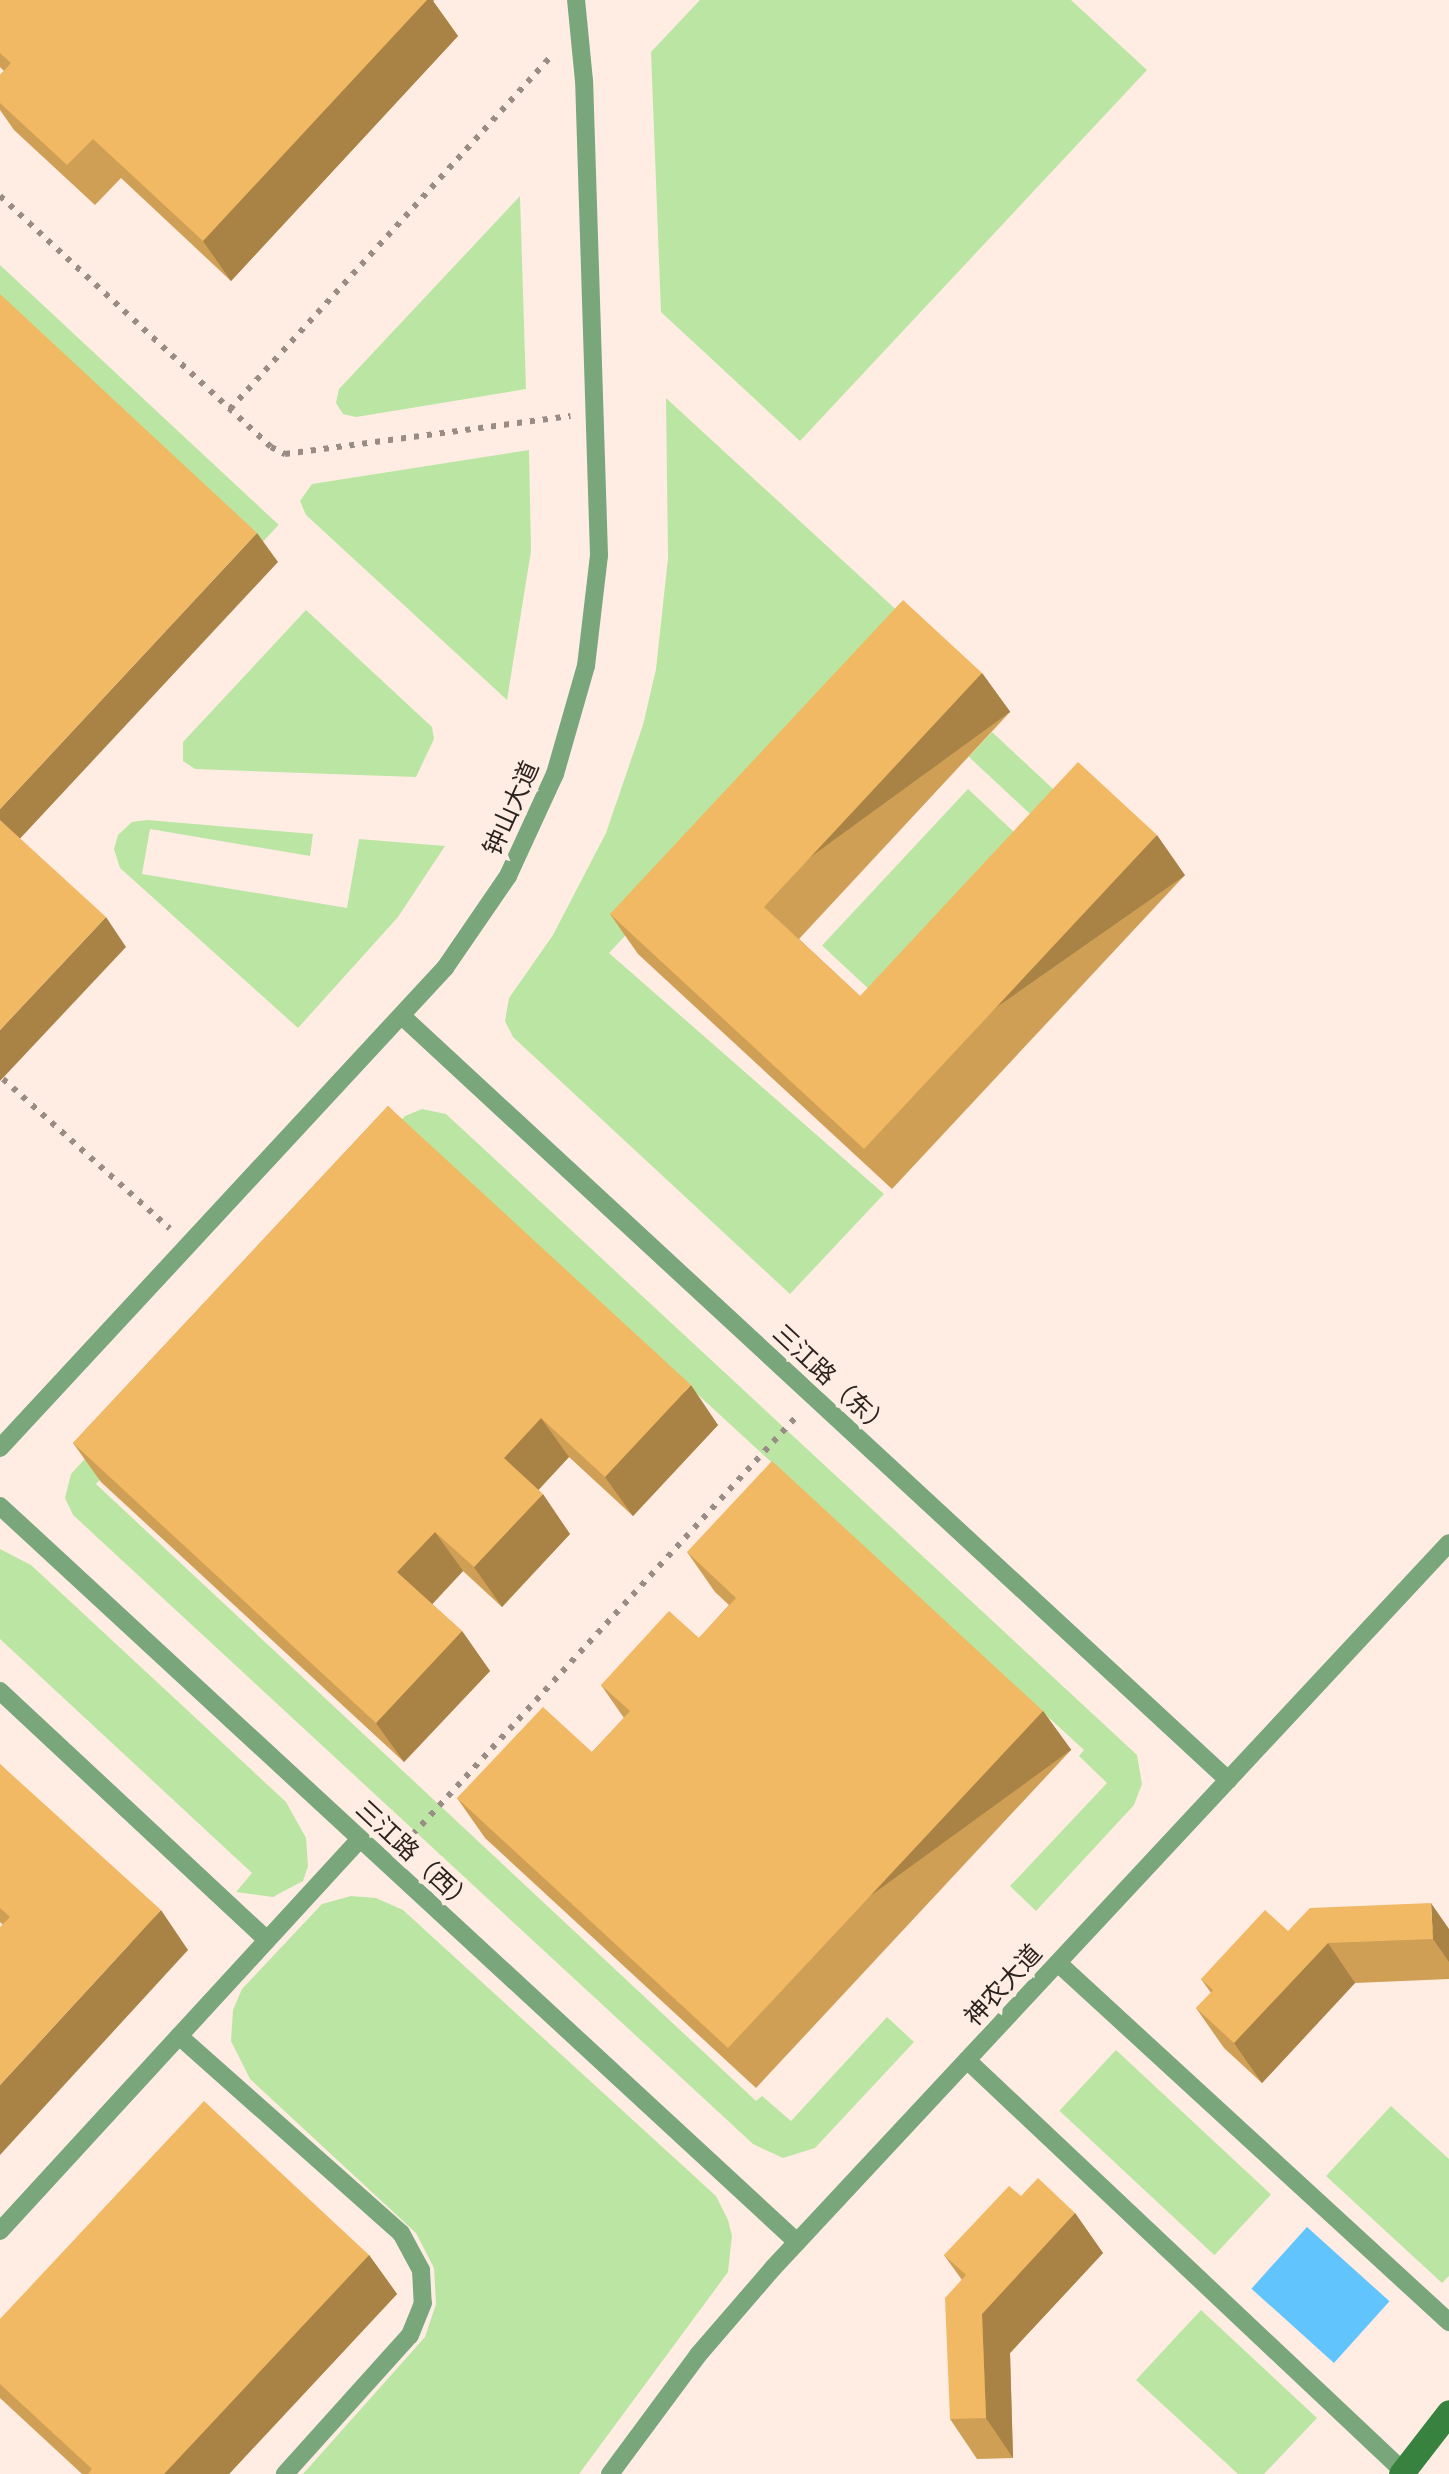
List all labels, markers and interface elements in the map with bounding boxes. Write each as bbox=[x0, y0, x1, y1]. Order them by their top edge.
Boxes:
street label: 钟山大道 bbox=[477, 756, 545, 860]
street label: 三江路（东） bbox=[767, 1318, 897, 1442]
street label: 三江路（西） bbox=[350, 1794, 480, 1918]
street label: 神农大道 bbox=[958, 1938, 1048, 2032]

